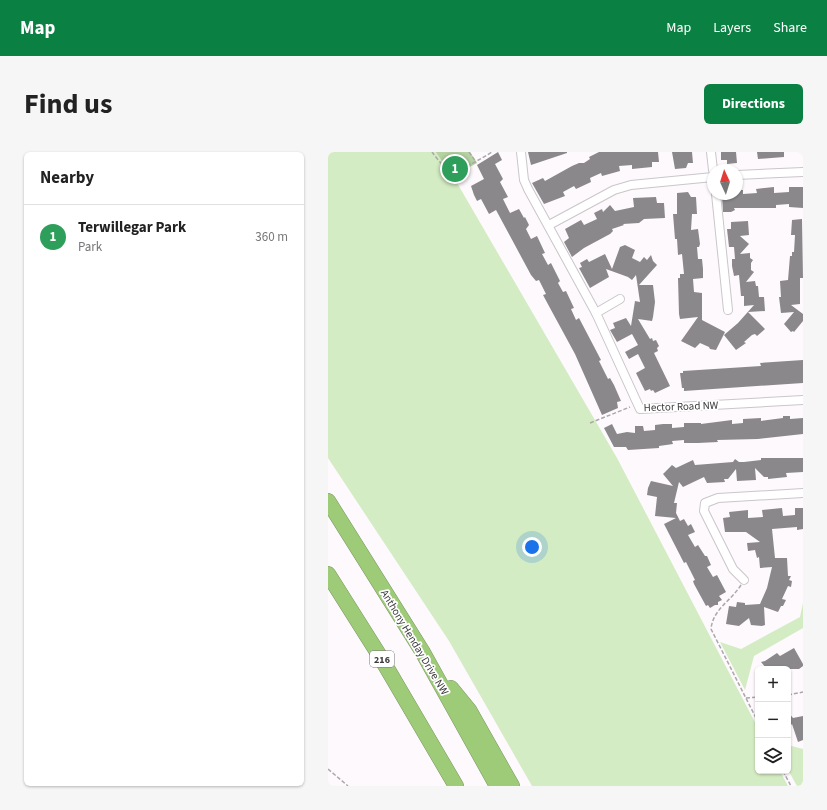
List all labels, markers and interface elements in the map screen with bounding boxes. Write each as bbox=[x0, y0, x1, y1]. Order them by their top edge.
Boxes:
text: Map bbox=[20, 15, 55, 42]
text: Map bbox=[666, 18, 691, 38]
text: Layers bbox=[713, 18, 751, 38]
text: Share bbox=[773, 18, 807, 38]
text: Find us bbox=[24, 84, 112, 124]
button: Directions bbox=[704, 84, 803, 124]
pin: 1 bbox=[442, 154, 468, 184]
north arrow bbox=[707, 164, 743, 200]
text: Nearby bbox=[40, 166, 94, 190]
text: Terwillegar Park bbox=[78, 217, 186, 238]
text: 1 bbox=[50, 228, 56, 246]
text: 360 m bbox=[255, 228, 288, 246]
text: Park bbox=[78, 238, 102, 256]
street label: Hector Road NW bbox=[643, 398, 719, 415]
your location bbox=[522, 537, 542, 557]
street label: Anthony Henday Drive NW bbox=[377, 587, 452, 698]
road number: 216 bbox=[370, 651, 394, 667]
map controls bbox=[755, 666, 791, 774]
button: + bbox=[755, 666, 791, 702]
button: − bbox=[755, 702, 791, 738]
button: layers bbox=[755, 738, 791, 774]

